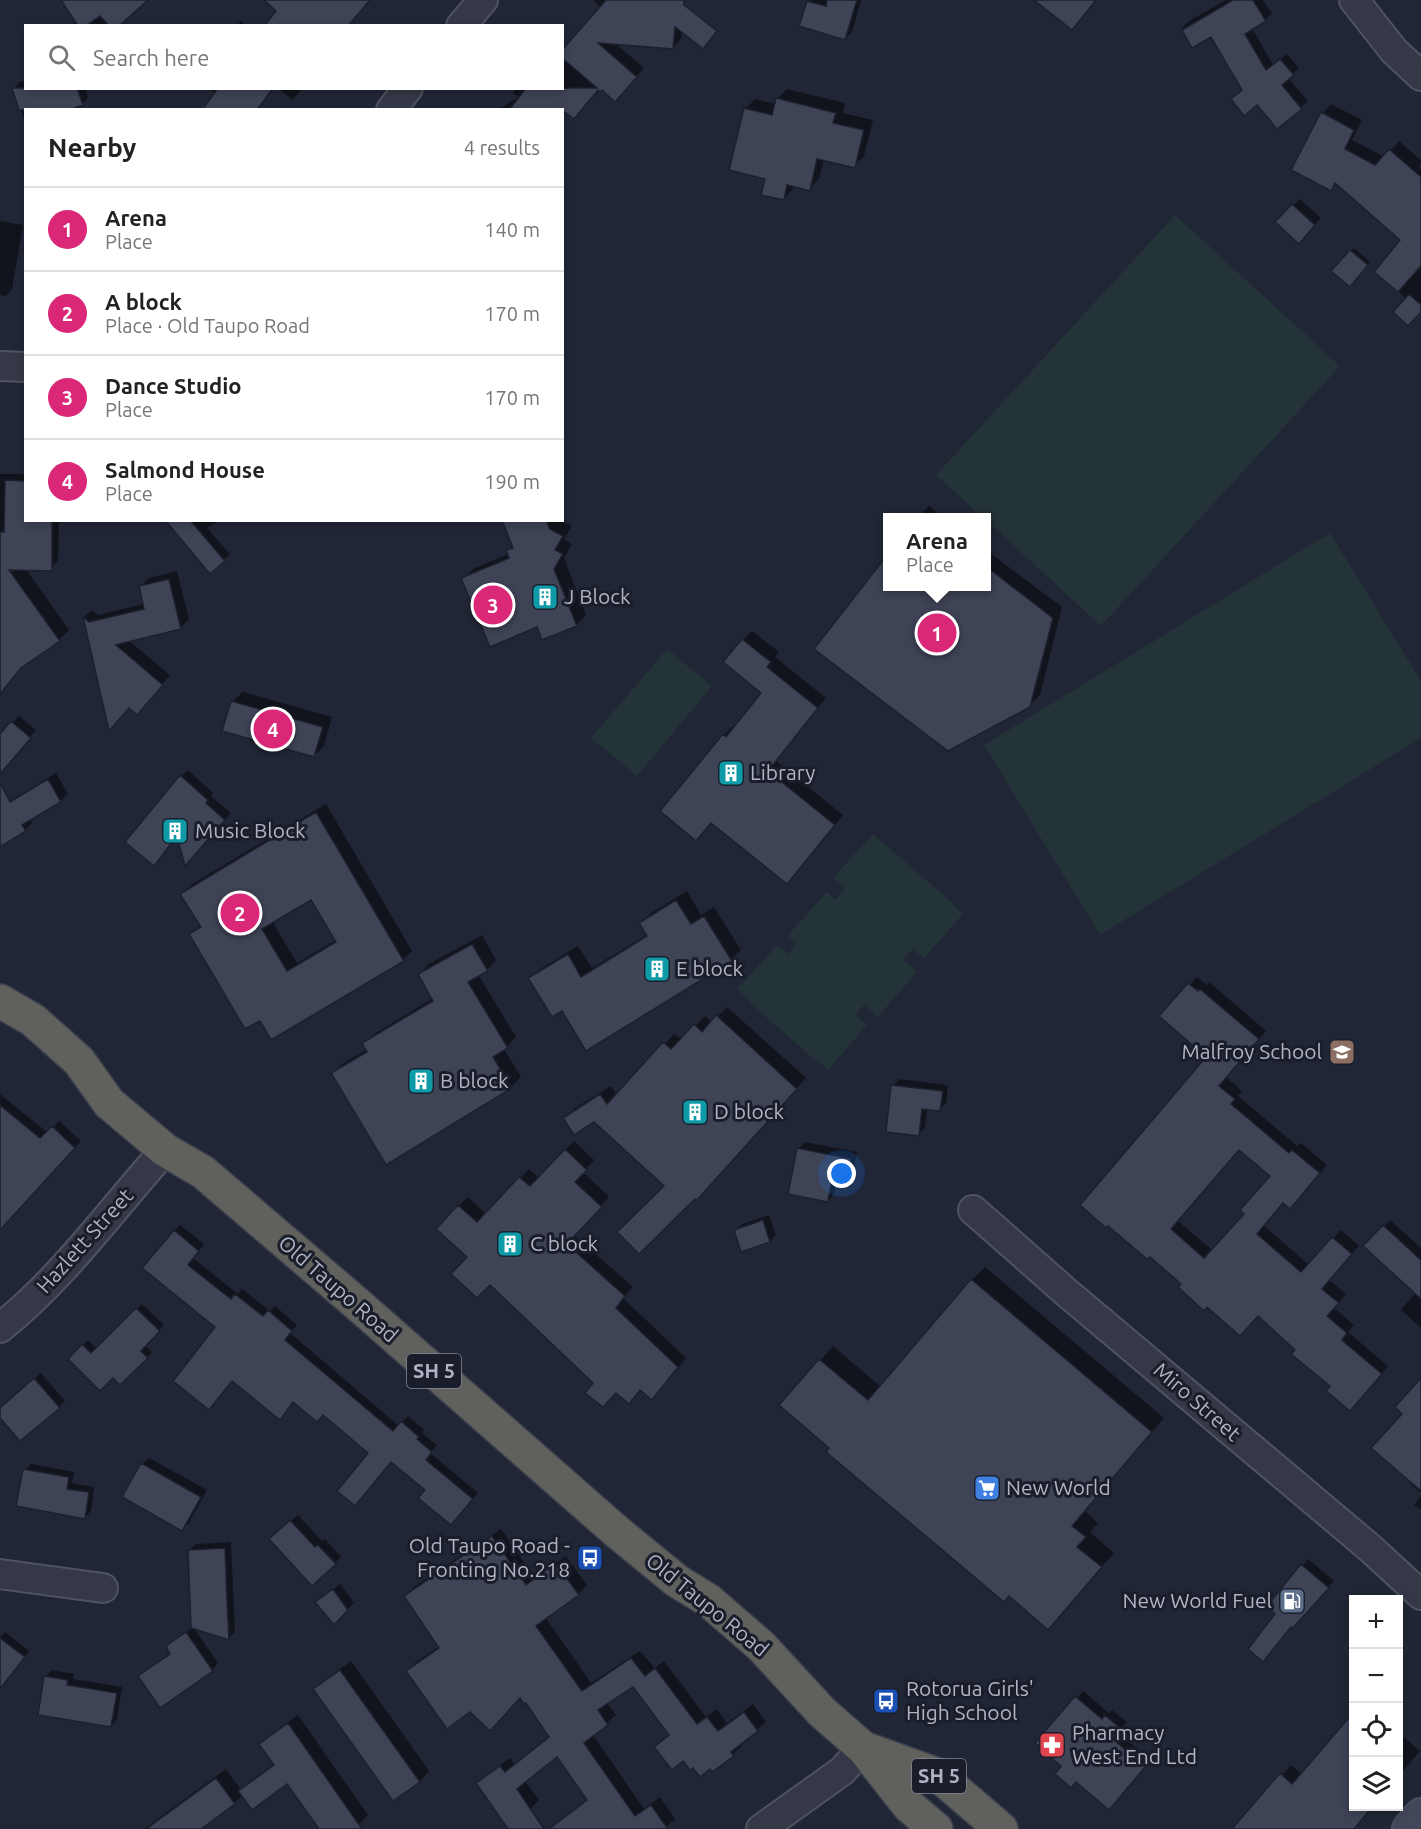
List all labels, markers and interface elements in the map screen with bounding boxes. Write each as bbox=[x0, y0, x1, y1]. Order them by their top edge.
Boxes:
search box bbox=[24, 24, 564, 90]
icon: search bbox=[45, 41, 78, 74]
text: Search here bbox=[93, 45, 209, 70]
text: Nearby bbox=[48, 133, 136, 162]
text: 4 results bbox=[464, 136, 540, 159]
text: Arena bbox=[105, 205, 167, 230]
text: 1 bbox=[62, 218, 73, 241]
text: 140 m bbox=[484, 218, 540, 241]
text: Place bbox=[105, 230, 153, 253]
text: A block bbox=[105, 289, 182, 314]
text: 2 bbox=[62, 302, 73, 325]
text: 170 m bbox=[484, 302, 540, 325]
text: Place · Old Taupo Road bbox=[105, 314, 310, 337]
text: Dance Studio bbox=[105, 373, 242, 398]
text: 3 bbox=[62, 386, 73, 409]
text: 170 m bbox=[484, 386, 540, 409]
text: Place bbox=[105, 398, 153, 421]
text: Salmond House bbox=[105, 457, 265, 482]
text: 4 bbox=[62, 470, 73, 493]
text: 190 m bbox=[484, 470, 540, 493]
text: Place bbox=[105, 482, 153, 505]
popup bbox=[883, 513, 991, 591]
text: Arena bbox=[906, 528, 968, 553]
text: Place bbox=[906, 553, 954, 576]
pin: 3 bbox=[474, 582, 512, 628]
building icon: J Block bbox=[530, 582, 560, 612]
place label: J Block bbox=[564, 584, 631, 608]
pin: 1 bbox=[918, 610, 956, 656]
pin: 4 bbox=[254, 706, 292, 752]
building icon: Library bbox=[716, 758, 746, 788]
place label: Library bbox=[750, 760, 815, 784]
building icon: Music Block bbox=[160, 816, 190, 846]
place label: Music Block bbox=[195, 818, 306, 842]
pin: 2 bbox=[220, 890, 260, 936]
building icon: E block bbox=[642, 954, 672, 984]
place label: E block bbox=[676, 956, 743, 980]
school or university icon: Malfroy School bbox=[1327, 1037, 1357, 1067]
place label: Malfroy School bbox=[1182, 1039, 1322, 1063]
building icon: B block bbox=[406, 1066, 436, 1096]
place label: B block bbox=[440, 1068, 509, 1092]
building icon: D block bbox=[680, 1097, 710, 1127]
place label: D block bbox=[714, 1099, 784, 1123]
your location bbox=[827, 1159, 856, 1188]
street label: Hazlett Street bbox=[31, 1183, 137, 1297]
building icon: C block bbox=[495, 1229, 525, 1259]
street label: Old Taupo Road bbox=[274, 1230, 403, 1347]
place label: C block bbox=[530, 1231, 599, 1255]
road number: SH 5 bbox=[407, 1354, 461, 1388]
street label: Miro Street bbox=[1149, 1357, 1246, 1445]
supermarket icon: New World bbox=[972, 1473, 1002, 1503]
place label: New World bbox=[1006, 1475, 1111, 1499]
place label: Old Taupo Road - Fronting No.218 bbox=[409, 1533, 570, 1581]
bus stop icon: Old Taupo Road - Fronting No.218 bbox=[575, 1543, 605, 1573]
street label: Old Taupo Road bbox=[642, 1548, 774, 1661]
fuel station icon: New World Fuel bbox=[1277, 1586, 1307, 1616]
place label: New World Fuel bbox=[1123, 1588, 1272, 1612]
map controls bbox=[1349, 1595, 1403, 1811]
button: + bbox=[1349, 1595, 1403, 1649]
button: − bbox=[1349, 1649, 1403, 1703]
place label: Rotorua Girls' High School bbox=[906, 1676, 1034, 1724]
bus stop icon: Rotorua Girls' High School bbox=[871, 1686, 901, 1716]
button: locate bbox=[1349, 1703, 1403, 1757]
place label: Pharmacy West End Ltd bbox=[1072, 1720, 1197, 1768]
pharmacy icon: Pharmacy West End Ltd bbox=[1037, 1730, 1067, 1760]
button: layers bbox=[1349, 1757, 1403, 1811]
road number: SH 5 bbox=[912, 1759, 966, 1793]

